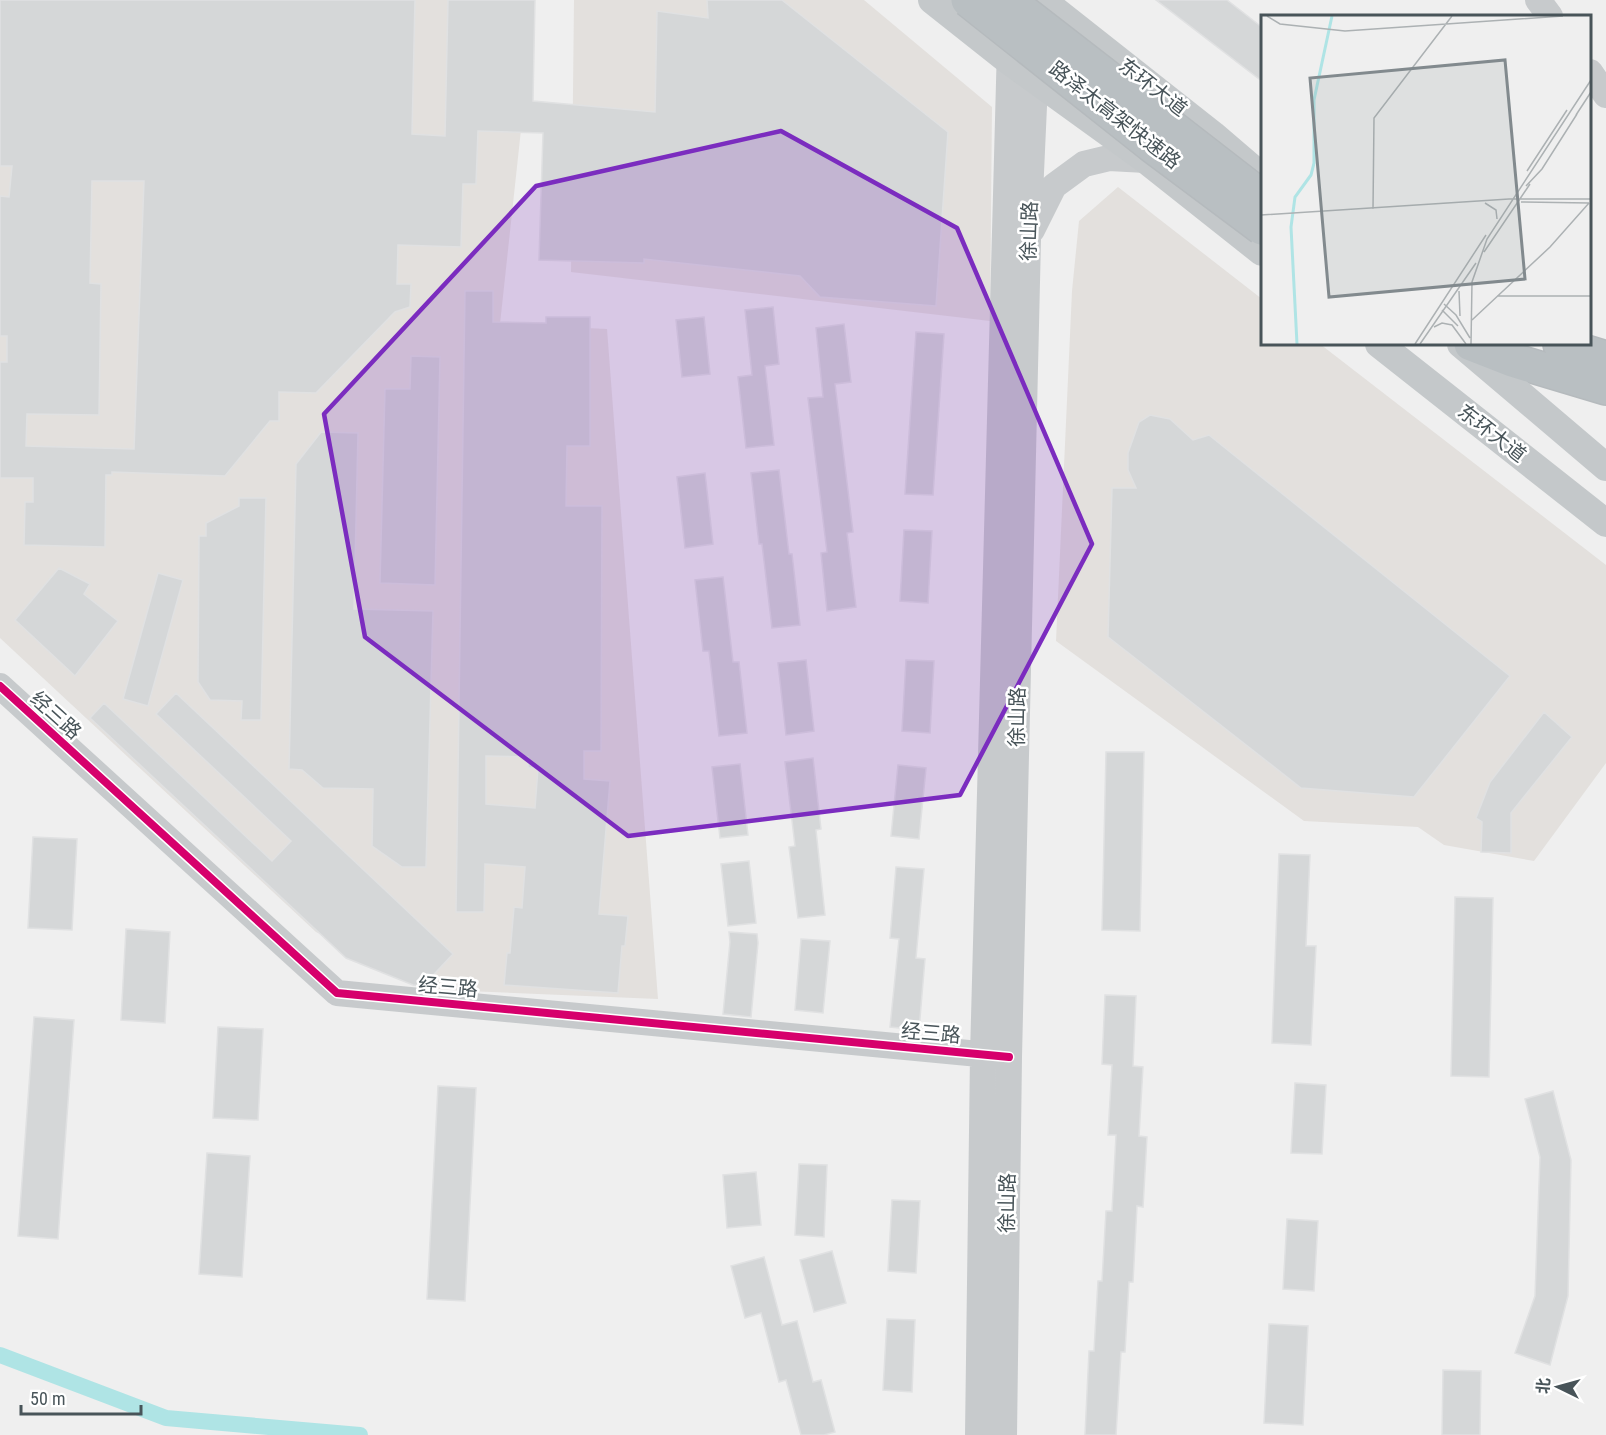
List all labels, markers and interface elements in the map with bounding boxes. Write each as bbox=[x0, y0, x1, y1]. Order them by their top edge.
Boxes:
inset map bbox=[1261, 15, 1591, 345]
street label: 东环大道 bbox=[1114, 53, 1192, 121]
street label: 路泽太高架快速路 bbox=[1045, 56, 1185, 174]
street label: 徐山路 bbox=[1016, 201, 1042, 261]
street label: 东环大道 bbox=[1453, 399, 1531, 467]
street label: 经三路 bbox=[26, 686, 86, 744]
street label: 徐山路 bbox=[1004, 687, 1030, 747]
street label: 经三路 bbox=[417, 972, 479, 1002]
street label: 经三路 bbox=[900, 1018, 962, 1048]
street label: 徐山路 bbox=[994, 1173, 1020, 1233]
north arrow bbox=[1528, 1357, 1588, 1417]
text: 北 bbox=[1533, 1377, 1554, 1395]
scale bar bbox=[21, 1378, 141, 1416]
text: 50 m bbox=[30, 1388, 65, 1409]

